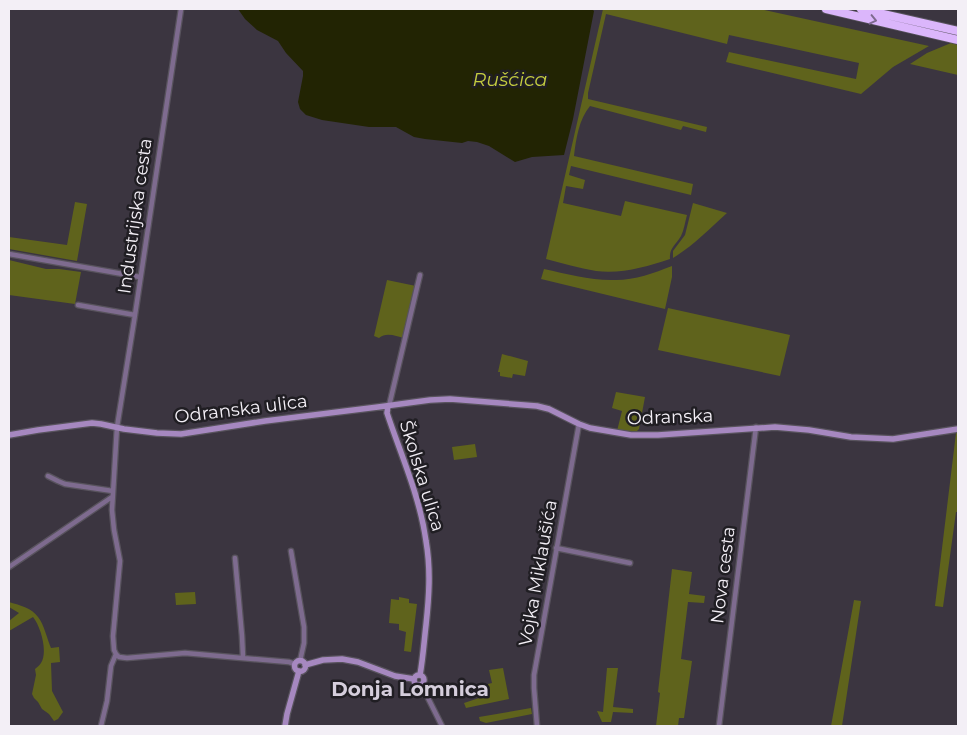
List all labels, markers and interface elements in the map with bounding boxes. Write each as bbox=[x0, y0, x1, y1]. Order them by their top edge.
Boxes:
one-way arrow bbox=[869, 14, 878, 25]
water label: Rušćica bbox=[473, 68, 548, 91]
street label: Industrijska cesta bbox=[113, 137, 157, 295]
street label: Odranska ulica bbox=[173, 390, 309, 428]
street label: Odranska bbox=[626, 404, 714, 430]
street label: Školska ulica bbox=[395, 418, 449, 534]
street label: Vojka Miklaušića bbox=[514, 498, 562, 648]
street label: Nova cesta bbox=[706, 525, 740, 625]
district label: Donja Lomnica bbox=[331, 677, 489, 701]

